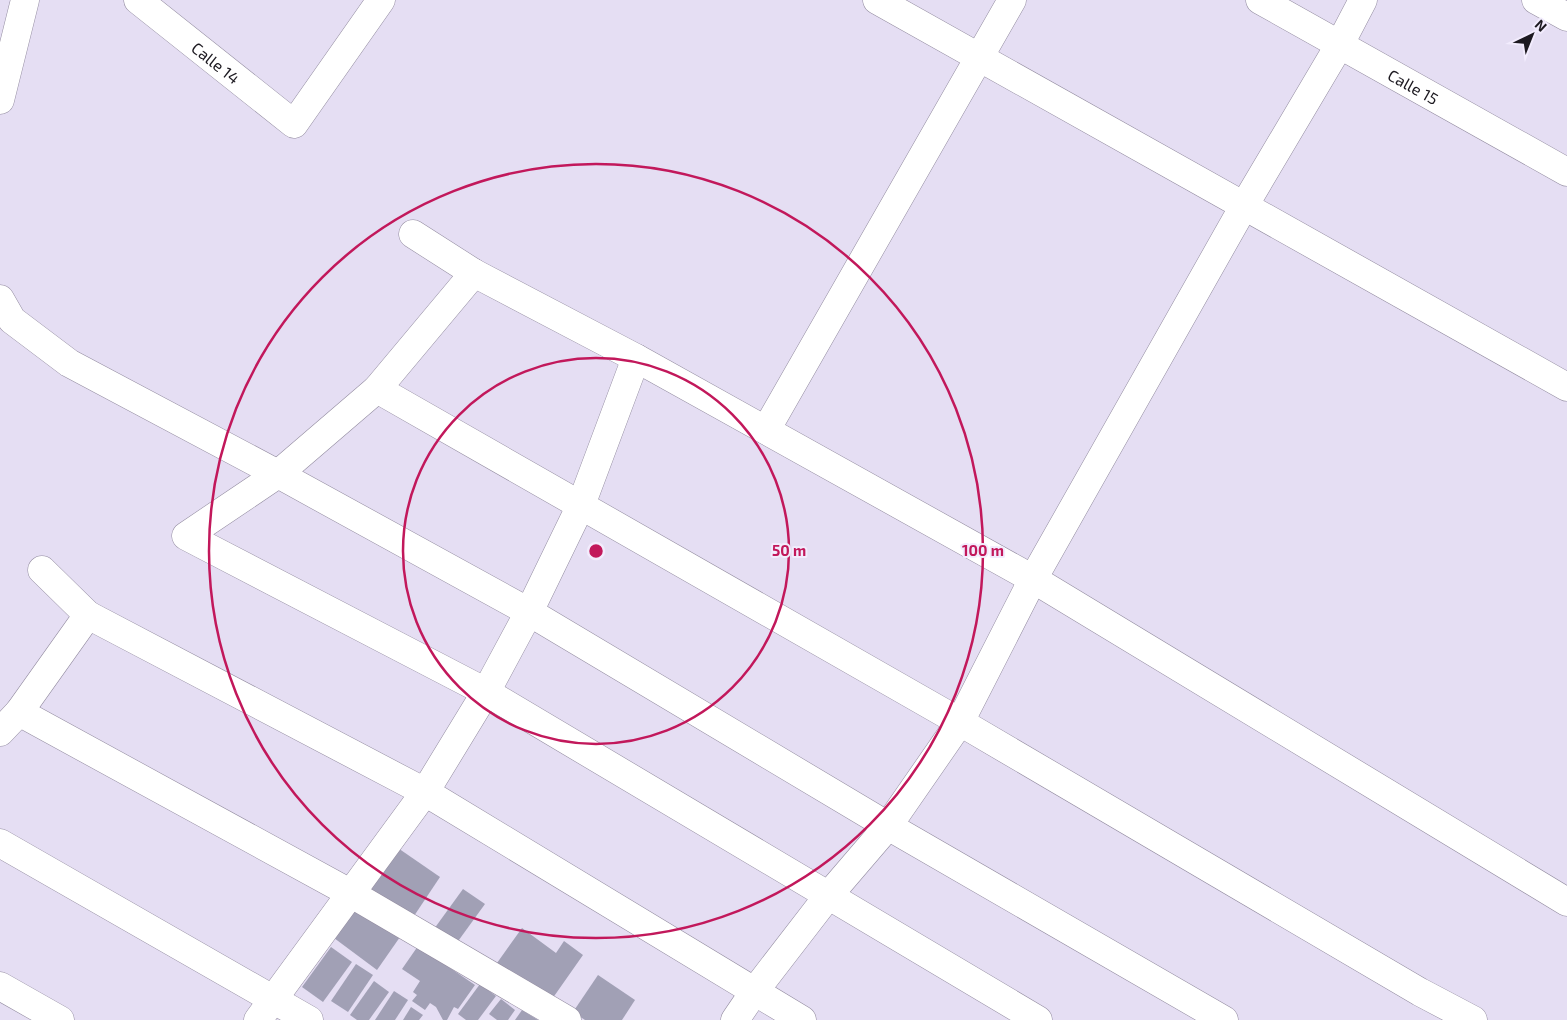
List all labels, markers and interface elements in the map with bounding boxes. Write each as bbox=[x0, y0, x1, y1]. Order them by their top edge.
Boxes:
north arrow bbox=[1507, 10, 1557, 60]
text: N bbox=[1532, 15, 1551, 35]
street label: Calle 14 bbox=[189, 37, 244, 87]
street label: Calle 15 bbox=[1385, 64, 1442, 108]
text: 50 m bbox=[772, 541, 806, 559]
text: 100 m bbox=[962, 541, 1004, 559]
centre of rings bbox=[587, 542, 605, 560]

